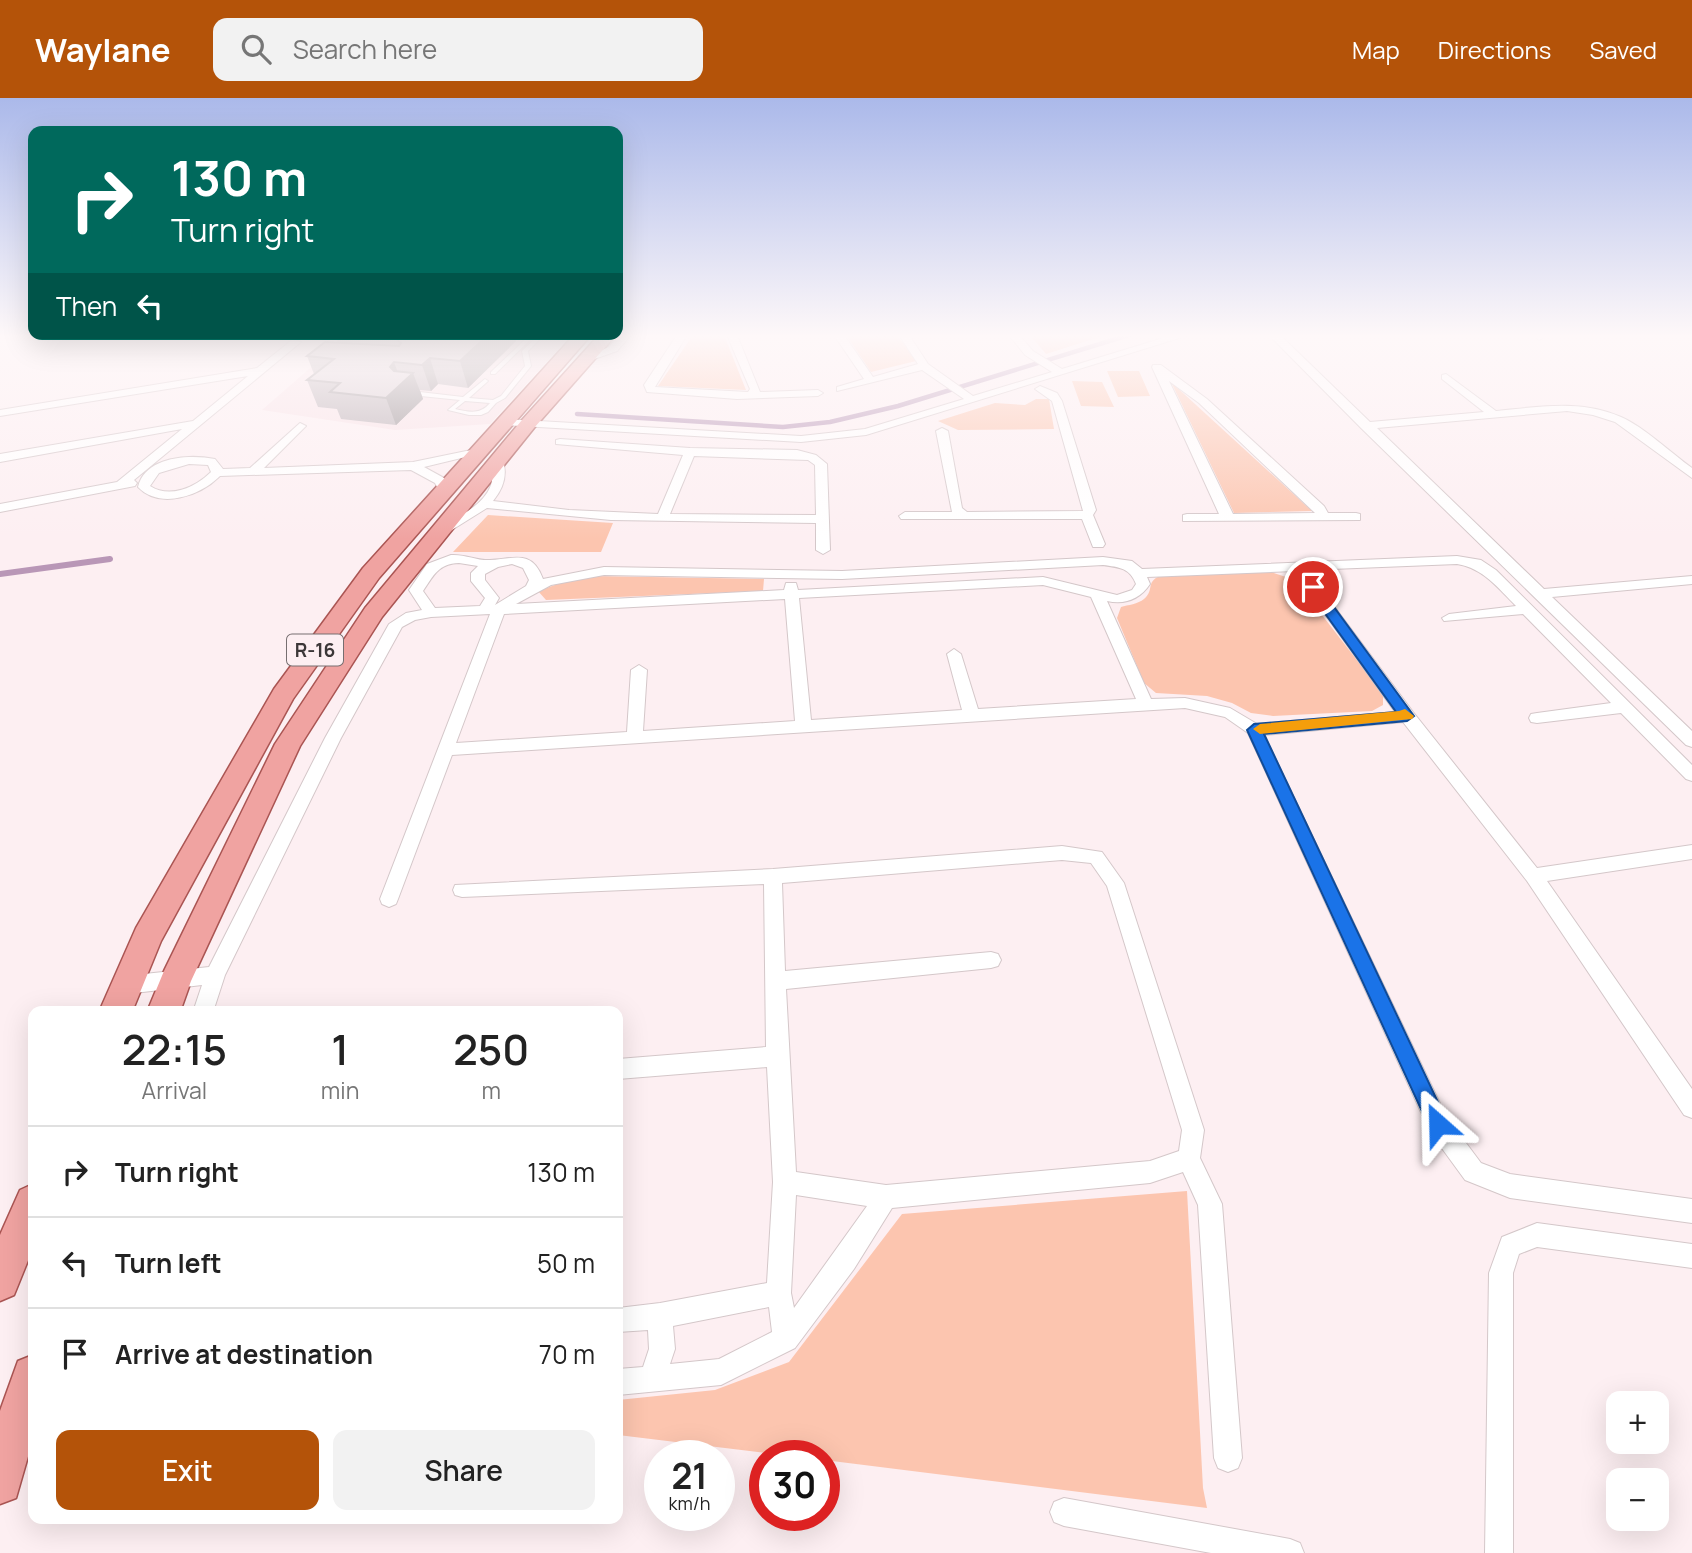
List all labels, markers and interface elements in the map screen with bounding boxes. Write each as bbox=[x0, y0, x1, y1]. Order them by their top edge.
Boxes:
search box bbox=[213, 18, 703, 81]
text: Waylane bbox=[35, 27, 171, 72]
icon: search bbox=[237, 30, 275, 68]
text: Search here bbox=[293, 31, 437, 67]
text: Map bbox=[1352, 33, 1400, 66]
text: Directions bbox=[1438, 33, 1551, 66]
text: Saved bbox=[1589, 33, 1657, 66]
text: 130 m bbox=[171, 144, 307, 211]
icon: right bbox=[56, 154, 147, 245]
text: Turn right bbox=[171, 208, 314, 252]
icon: left bbox=[131, 287, 169, 325]
text: Then bbox=[56, 288, 117, 324]
pin bbox=[1283, 557, 1343, 617]
icon: arrive bbox=[1294, 568, 1332, 606]
road number: R-16 bbox=[287, 635, 343, 666]
text: 22:15 bbox=[122, 1020, 227, 1078]
text: 1 bbox=[331, 1020, 349, 1078]
text: 250 bbox=[453, 1020, 529, 1078]
text: Arrival bbox=[142, 1074, 207, 1106]
text: min bbox=[321, 1074, 359, 1106]
text: m bbox=[481, 1074, 501, 1106]
position arrow bbox=[1401, 1087, 1475, 1161]
icon: right bbox=[56, 1153, 94, 1191]
text: Turn right bbox=[115, 1154, 239, 1190]
text: 130 m bbox=[527, 1154, 595, 1190]
icon: left bbox=[56, 1244, 94, 1282]
text: Turn left bbox=[115, 1245, 222, 1281]
text: 50 m bbox=[537, 1245, 595, 1281]
icon: arrive bbox=[56, 1335, 94, 1373]
text: Arrive at destination bbox=[115, 1336, 373, 1372]
text: 70 m bbox=[539, 1336, 595, 1372]
map controls bbox=[1606, 1391, 1669, 1531]
button: + bbox=[1606, 1391, 1669, 1454]
button: Exit bbox=[56, 1430, 319, 1510]
button: Share bbox=[333, 1430, 595, 1510]
speed limit sign: 30 bbox=[749, 1440, 840, 1531]
text: 21 bbox=[671, 1452, 708, 1500]
button: − bbox=[1606, 1468, 1669, 1531]
text: km/h bbox=[669, 1491, 710, 1515]

